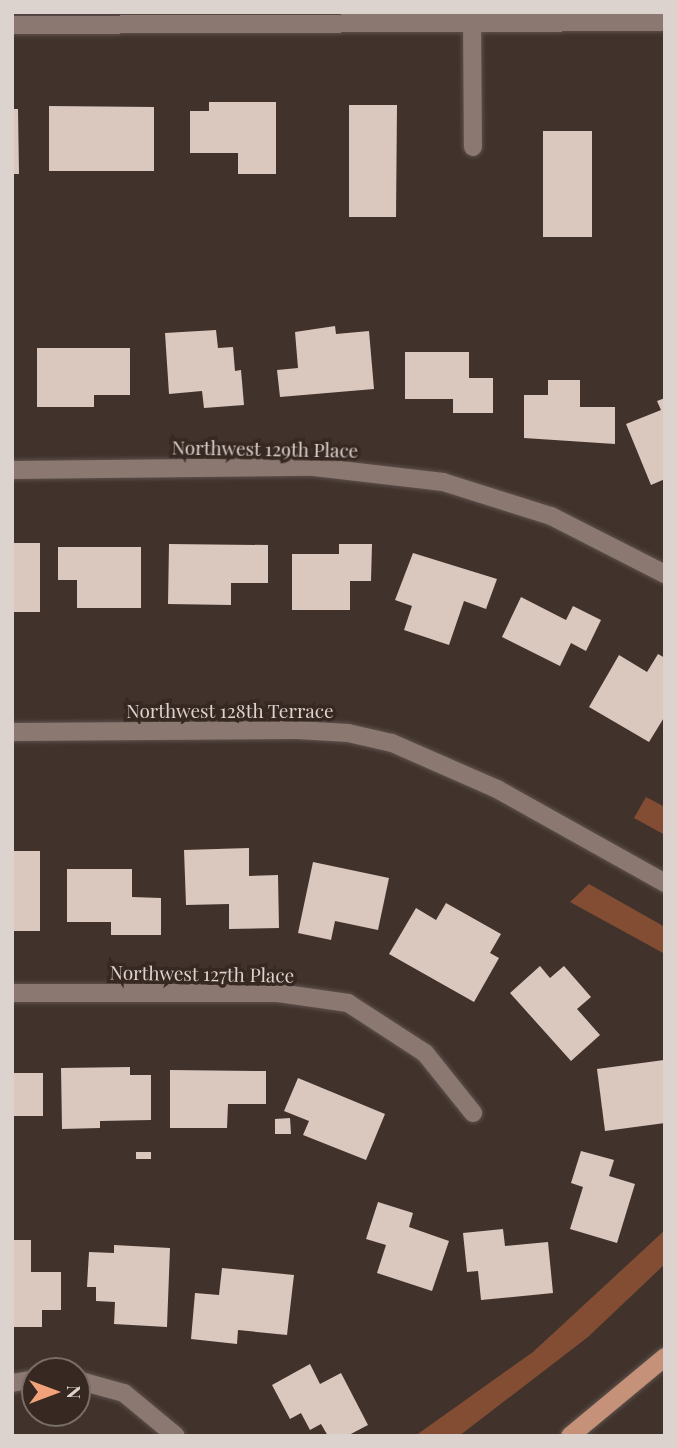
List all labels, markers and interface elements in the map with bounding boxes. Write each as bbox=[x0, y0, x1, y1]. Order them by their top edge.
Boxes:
street label: Northwest 129th Place bbox=[171, 436, 359, 462]
street label: Northwest 128th Terrace bbox=[126, 700, 334, 722]
street label: Northwest 127th Place bbox=[109, 961, 295, 987]
north arrow bbox=[21, 1357, 91, 1427]
text: N bbox=[62, 1385, 88, 1399]

